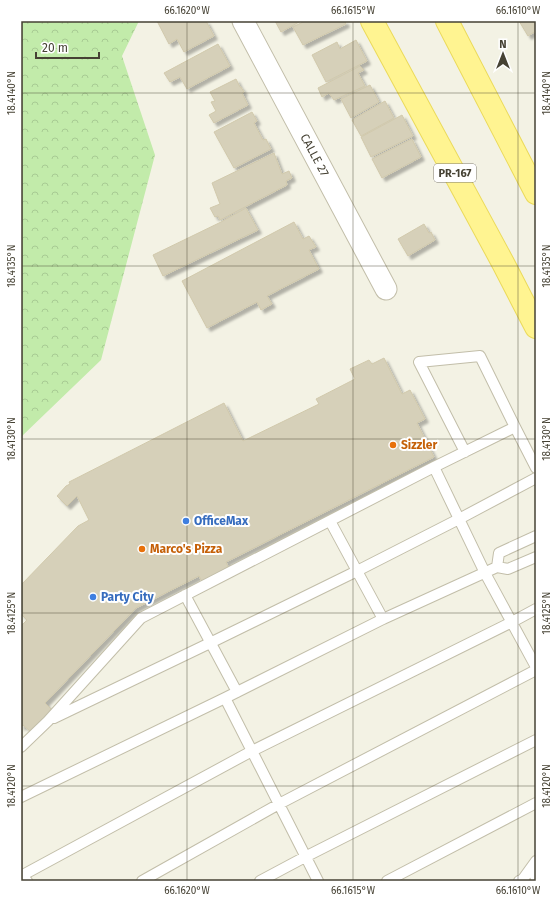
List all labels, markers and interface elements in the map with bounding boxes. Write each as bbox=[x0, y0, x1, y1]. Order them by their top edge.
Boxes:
text: 66.1620°W bbox=[164, 5, 211, 17]
text: 66.1615°W bbox=[331, 5, 376, 17]
text: 66.1610°W bbox=[496, 5, 541, 17]
scale bar bbox=[36, 34, 99, 60]
north arrow bbox=[483, 34, 523, 74]
text: N bbox=[499, 38, 507, 51]
text: 20 m bbox=[42, 41, 68, 55]
text: 18.4140°N bbox=[6, 71, 18, 115]
text: 18.4140°N bbox=[541, 71, 553, 115]
street label: CALLE 27 bbox=[297, 131, 332, 179]
road number: PR-167 bbox=[434, 164, 476, 182]
text: 18.4135°N bbox=[6, 245, 18, 287]
text: 18.4135°N bbox=[541, 245, 553, 287]
text: 18.4130°N bbox=[6, 417, 18, 461]
text: 18.4130°N bbox=[541, 417, 553, 461]
place label: Sizzler bbox=[401, 438, 437, 452]
marker: Sizzler bbox=[388, 440, 398, 450]
place label: OfficeMax bbox=[194, 514, 249, 528]
marker: OfficeMax bbox=[181, 516, 191, 526]
place label: Marco's Pizza bbox=[150, 542, 223, 556]
marker: Marco's Pizza bbox=[137, 544, 147, 554]
place label: Party City bbox=[101, 590, 154, 604]
text: 18.4125°N bbox=[6, 592, 18, 634]
marker: Party City bbox=[88, 592, 98, 602]
text: 18.4125°N bbox=[541, 592, 553, 634]
text: 18.4120°N bbox=[6, 764, 18, 808]
text: 18.4120°N bbox=[541, 764, 553, 808]
text: 66.1620°W bbox=[164, 885, 211, 897]
text: 66.1615°W bbox=[331, 885, 376, 897]
text: 66.1610°W bbox=[496, 885, 541, 897]

